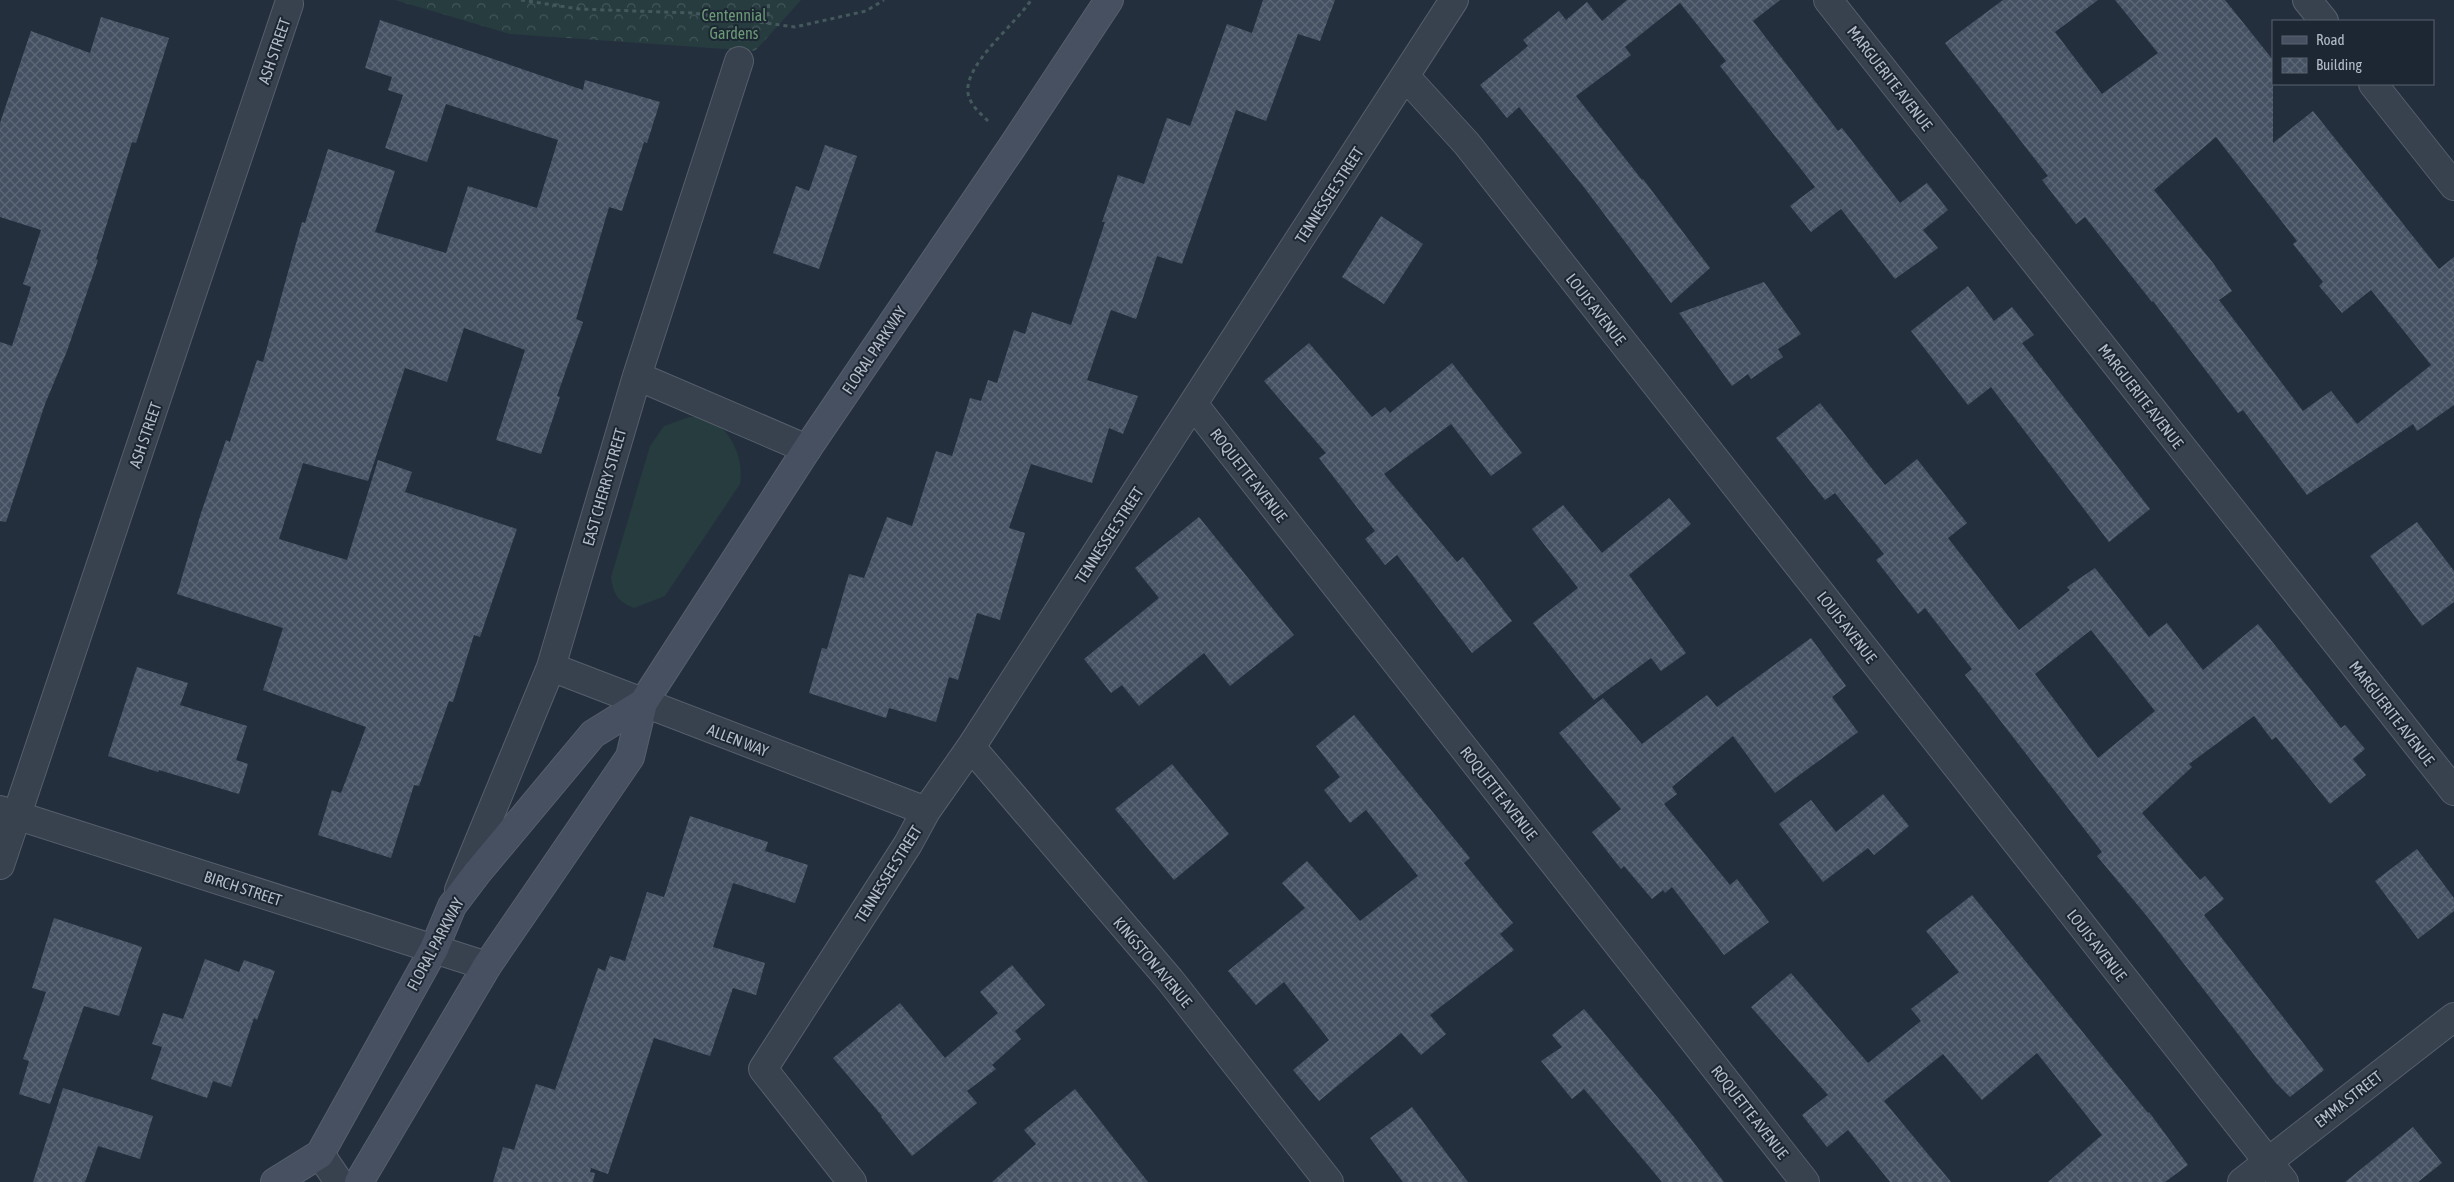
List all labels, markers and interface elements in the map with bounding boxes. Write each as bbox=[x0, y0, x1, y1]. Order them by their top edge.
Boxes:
park label: Centennial Gardens bbox=[702, 6, 767, 42]
street label: ASH STREET bbox=[254, 16, 294, 86]
legend bbox=[2272, 20, 2434, 85]
street label: MARGUERITE AVENUE bbox=[1844, 22, 1936, 134]
text: Road bbox=[2316, 31, 2345, 48]
text: Building bbox=[2316, 56, 2362, 73]
street label: TENNESSEE STREET bbox=[1291, 143, 1367, 247]
street label: LOUIS AVENUE bbox=[1563, 270, 1630, 348]
street label: FLORAL PARKWAY bbox=[838, 302, 911, 397]
street label: MARGUERITE AVENUE bbox=[2095, 340, 2187, 452]
street label: ASH STREET bbox=[125, 400, 165, 470]
street label: ROQUETTE AVENUE bbox=[1207, 425, 1291, 525]
street label: EAST CHERRY STREET bbox=[579, 426, 629, 548]
street label: TENNESSEE STREET bbox=[1071, 483, 1147, 587]
street label: LOUIS AVENUE bbox=[1814, 588, 1881, 666]
street label: MARGUERITE AVENUE bbox=[2346, 657, 2438, 769]
street label: ALLEN WAY bbox=[705, 720, 772, 760]
street label: ROQUETTE AVENUE bbox=[1457, 743, 1541, 843]
street label: TENNESSEE STREET bbox=[851, 822, 925, 926]
street label: BIRCH STREET bbox=[202, 867, 284, 909]
street label: FLORAL PARKWAY bbox=[403, 894, 467, 993]
street label: LOUIS AVENUE bbox=[2064, 906, 2131, 984]
street label: KINGSTON AVENUE bbox=[1110, 913, 1196, 1011]
street label: ROQUETTE AVENUE bbox=[1708, 1062, 1792, 1162]
street label: EMMA STREET bbox=[2311, 1067, 2385, 1131]

